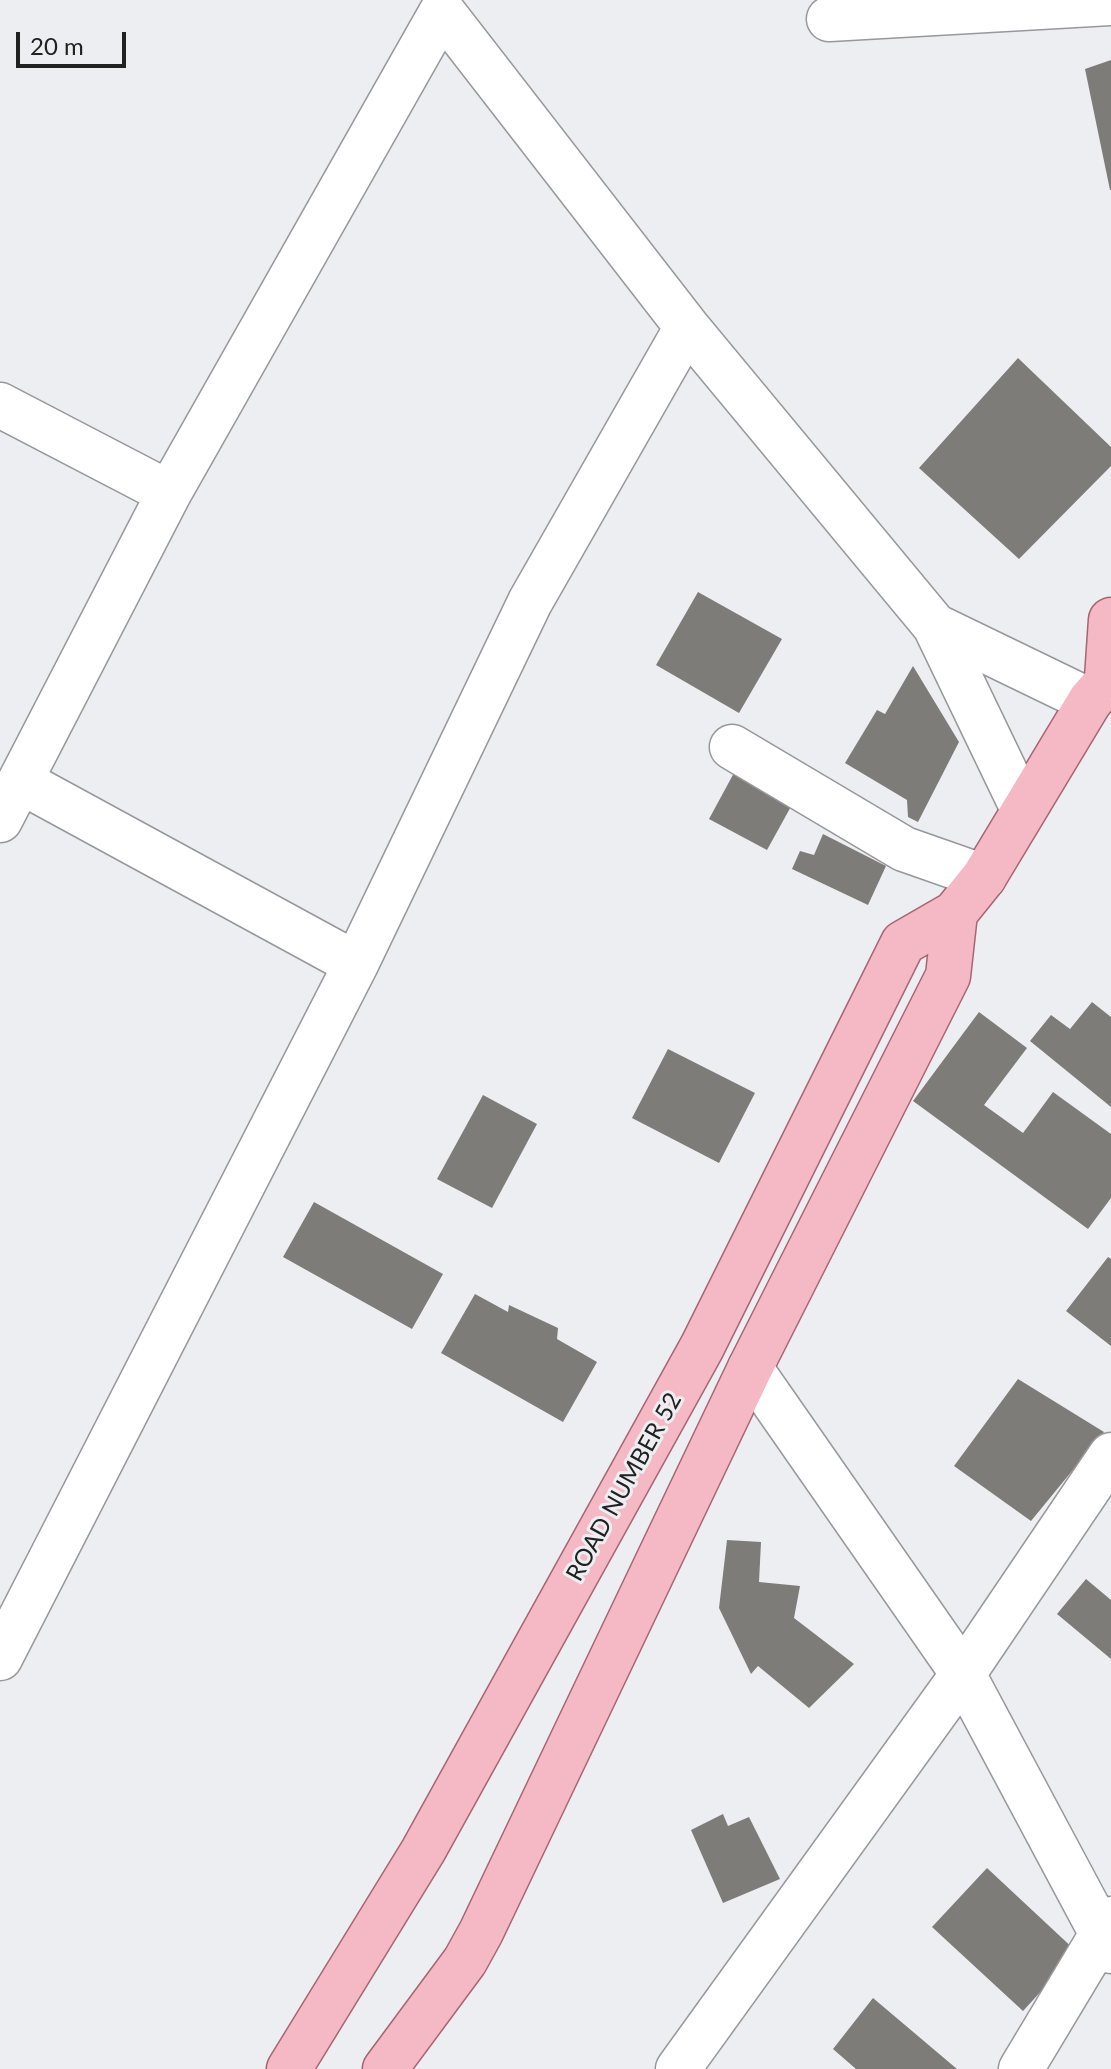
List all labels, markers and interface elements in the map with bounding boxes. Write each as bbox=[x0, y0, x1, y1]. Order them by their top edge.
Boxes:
scale bar bbox=[20, 16, 130, 66]
text: 20 m bbox=[30, 31, 84, 60]
street label: ROAD NUMBER 52 bbox=[560, 1388, 688, 1586]

